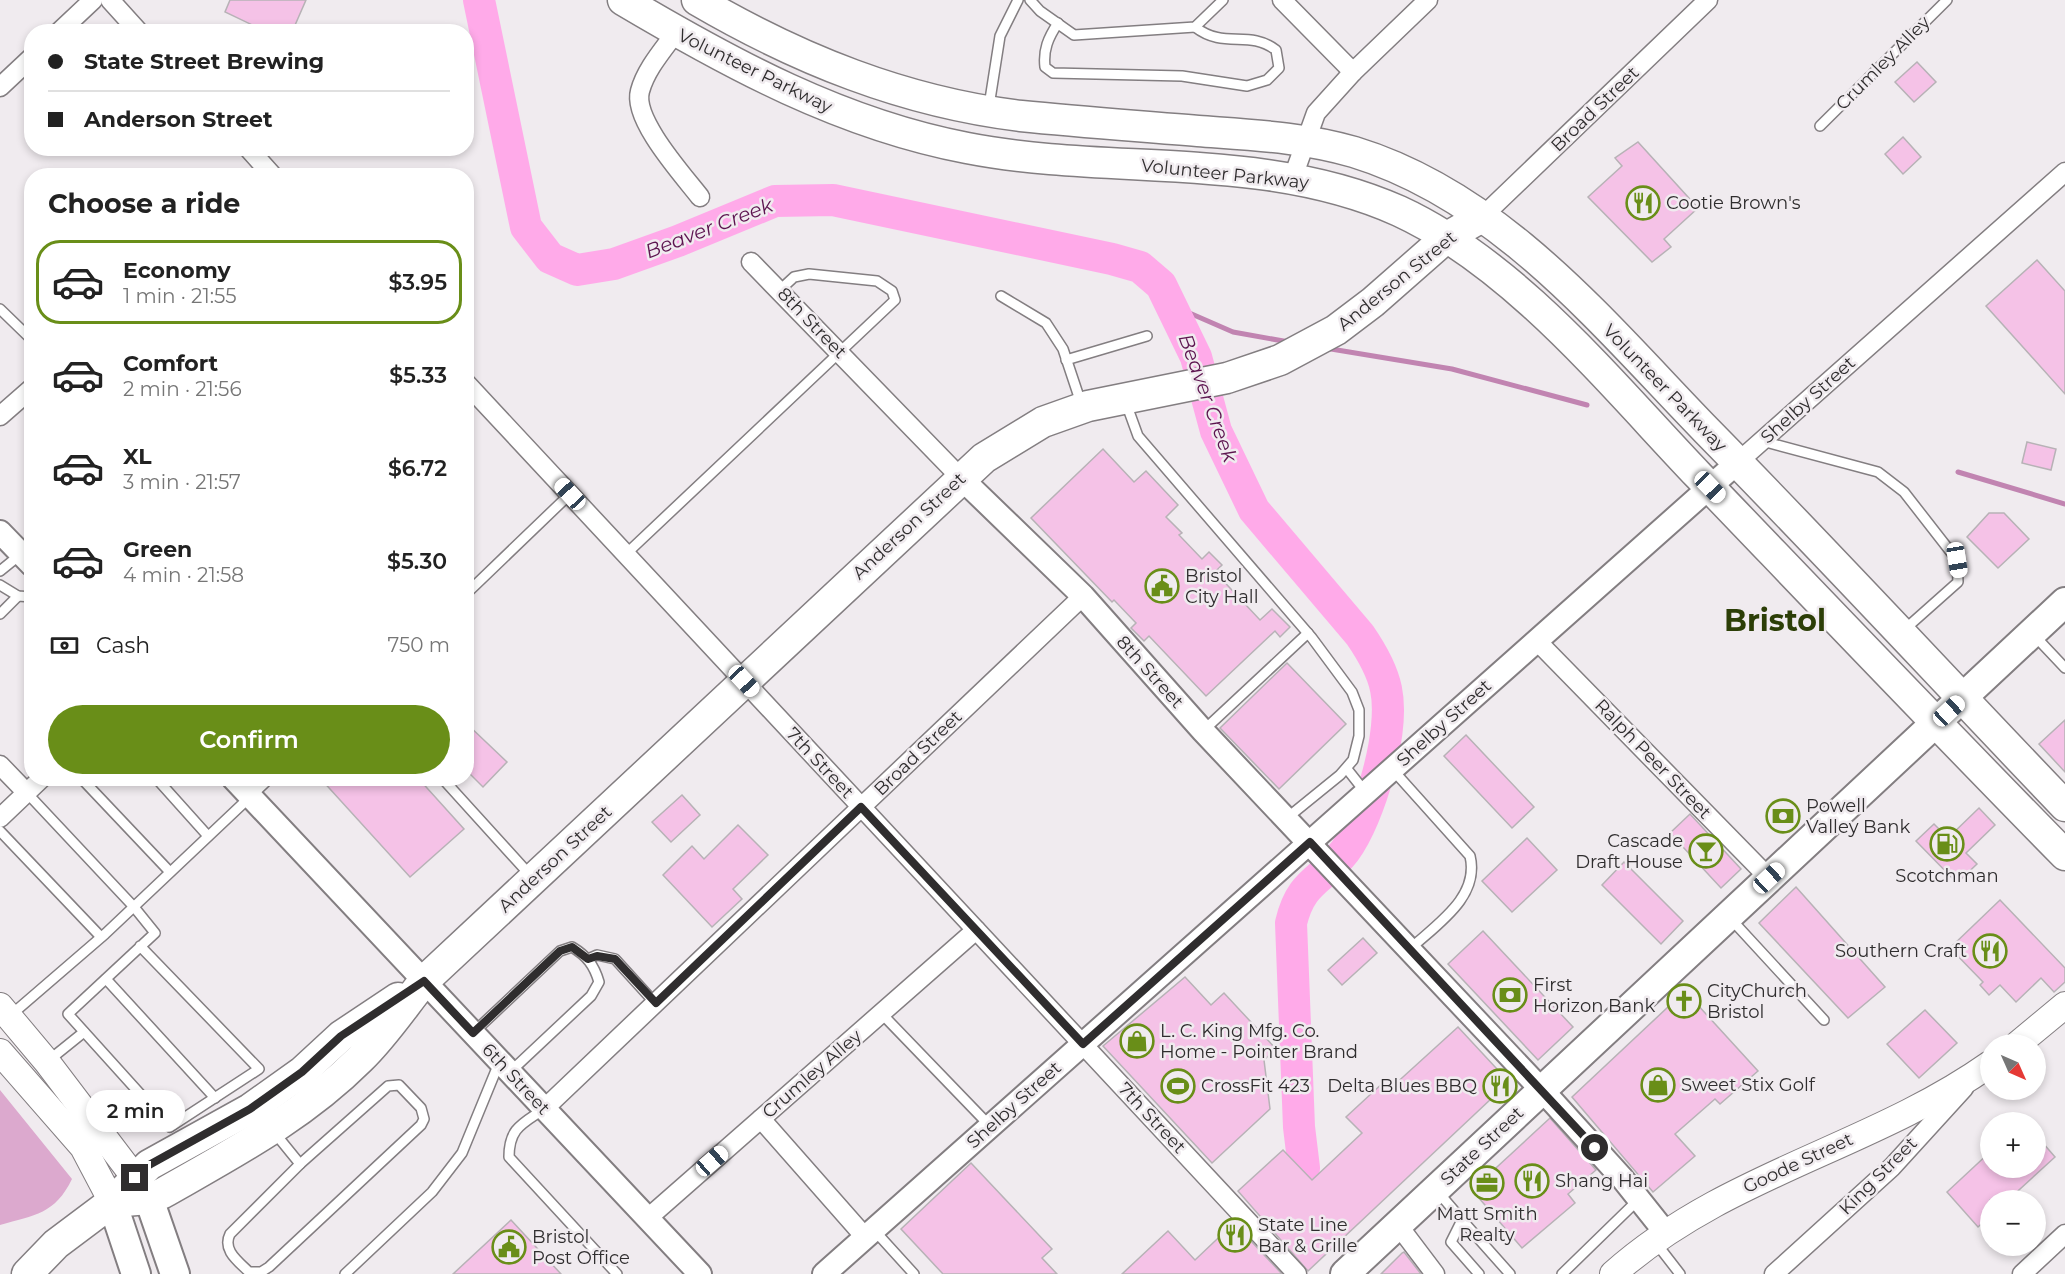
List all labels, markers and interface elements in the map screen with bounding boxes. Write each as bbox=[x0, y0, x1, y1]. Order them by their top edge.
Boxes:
street label: Crumley Alley bbox=[1831, 11, 1935, 115]
street label: Volunteer Parkway bbox=[674, 24, 836, 118]
text: State Street Brewing bbox=[84, 48, 324, 75]
street label: Broad Street bbox=[1546, 62, 1644, 156]
text: Anderson Street bbox=[84, 106, 272, 133]
street label: Volunteer Parkway bbox=[1140, 154, 1310, 194]
restaurant icon: Cootie Brown's bbox=[1625, 185, 1661, 221]
text: Choose a ride bbox=[48, 187, 240, 220]
water label: Beaver Creek bbox=[642, 192, 777, 263]
place label: Cootie Brown's bbox=[1666, 192, 1801, 214]
street label: Anderson Street bbox=[1333, 226, 1461, 336]
icon: car bbox=[51, 255, 105, 309]
text: Economy bbox=[123, 257, 231, 284]
text: $3.95 bbox=[388, 269, 447, 296]
street label: 8th Street bbox=[773, 283, 851, 363]
text: 1 min · 21:55 bbox=[123, 284, 236, 308]
street label: Volunteer Parkway bbox=[1598, 320, 1732, 457]
water label: Beaver Creek bbox=[1174, 331, 1243, 466]
icon: car bbox=[51, 348, 105, 402]
text: Comfort bbox=[123, 350, 218, 377]
street label: Shelby Street bbox=[1756, 352, 1860, 448]
text: $5.33 bbox=[389, 362, 447, 389]
text: 2 min · 21:56 bbox=[123, 377, 242, 401]
icon: car bbox=[51, 441, 105, 495]
text: XL bbox=[123, 443, 152, 470]
text: $6.72 bbox=[388, 455, 447, 482]
street label: Anderson Street bbox=[848, 468, 970, 584]
car bbox=[1691, 468, 1729, 506]
text: 3 min · 21:57 bbox=[123, 470, 241, 494]
car bbox=[551, 475, 589, 513]
icon: car bbox=[51, 534, 105, 588]
text: Green bbox=[123, 536, 192, 563]
car bbox=[1945, 541, 1969, 579]
text: $5.30 bbox=[387, 548, 447, 575]
text: 4 min · 21:58 bbox=[123, 563, 244, 587]
place label: Bristol City Hall bbox=[1185, 565, 1259, 608]
public building icon: Bristol City Hall bbox=[1144, 568, 1180, 604]
district label: Bristol bbox=[1724, 602, 1826, 639]
icon: cash bbox=[48, 629, 81, 662]
street label: 8th Street bbox=[1112, 631, 1188, 713]
text: Cash bbox=[96, 632, 150, 659]
text: 750 m bbox=[388, 633, 450, 657]
car bbox=[725, 662, 763, 700]
street label: Shelby Street bbox=[1392, 675, 1496, 771]
car bbox=[1930, 692, 1968, 730]
street label: Ralph Peer Street bbox=[1590, 694, 1716, 824]
button: Confirm bbox=[48, 705, 450, 774]
street label: Broad Street bbox=[869, 706, 967, 800]
street label: 7th Street bbox=[782, 723, 858, 803]
place label: Powell Valley Bank bbox=[1806, 795, 1910, 838]
bank icon: Powell Valley Bank bbox=[1765, 798, 1801, 834]
street label: Anderson Street bbox=[494, 801, 616, 917]
fuel station icon: Scotchman bbox=[1929, 826, 1965, 862]
place label: Cascade Draft House bbox=[1575, 830, 1683, 873]
bar icon: Cascade Draft House bbox=[1688, 833, 1724, 869]
car bbox=[1750, 859, 1788, 897]
place label: Scotchman bbox=[1895, 865, 1999, 887]
restaurant icon: Southern Craft bbox=[1972, 933, 2008, 969]
place label: Southern Craft bbox=[1835, 940, 1967, 962]
place label: First Horizon Bank bbox=[1533, 974, 1655, 1017]
bank icon: First Horizon Bank bbox=[1492, 977, 1528, 1013]
place label: CityChurch Bristol bbox=[1707, 980, 1807, 1023]
church icon: CityChurch Bristol bbox=[1666, 983, 1702, 1019]
place label: L. C. King Mfg. Co. Home - Pointer Brand bbox=[1160, 1020, 1358, 1063]
shop icon: L. C. King Mfg. Co. Home - Pointer Brand bbox=[1119, 1023, 1155, 1059]
street label: Crumley Alley bbox=[758, 1025, 866, 1123]
north arrow bbox=[1980, 1034, 2046, 1100]
map controls bbox=[1980, 1034, 2046, 1256]
street label: 6th Street bbox=[477, 1039, 555, 1119]
street label: Shelby Street bbox=[962, 1057, 1066, 1153]
shop icon: Sweet Stix Golf bbox=[1640, 1067, 1676, 1103]
sports icon: CrossFit 423 bbox=[1160, 1068, 1196, 1104]
restaurant icon: Delta Blues BBQ bbox=[1482, 1068, 1518, 1104]
place label: Sweet Stix Golf bbox=[1681, 1074, 1816, 1096]
place label: CrossFit 423 bbox=[1201, 1075, 1310, 1097]
place label: Delta Blues BBQ bbox=[1327, 1075, 1477, 1097]
street label: 7th Street bbox=[1114, 1078, 1190, 1158]
callout: 2 min bbox=[86, 1091, 184, 1133]
text: 2 min bbox=[107, 1099, 164, 1123]
street label: State Street bbox=[1436, 1102, 1528, 1190]
button: + bbox=[1980, 1112, 2046, 1178]
street label: Goode Street bbox=[1740, 1128, 1856, 1198]
street label: King Street bbox=[1834, 1132, 1922, 1220]
route start bbox=[1581, 1134, 1608, 1161]
car bbox=[693, 1142, 731, 1180]
restaurant icon: Shang Hai bbox=[1514, 1163, 1550, 1199]
route end bbox=[121, 1164, 148, 1191]
office icon: Matt Smith Realty bbox=[1469, 1165, 1505, 1201]
place label: Shang Hai bbox=[1555, 1170, 1648, 1192]
button: − bbox=[1980, 1190, 2046, 1256]
place label: Matt Smith Realty bbox=[1436, 1203, 1538, 1246]
place label: State Line Bar & Grille bbox=[1258, 1214, 1357, 1257]
restaurant icon: State Line Bar & Grille bbox=[1217, 1217, 1253, 1253]
place label: Bristol Post Office bbox=[532, 1226, 630, 1269]
public building icon: Bristol Post Office bbox=[491, 1229, 527, 1265]

